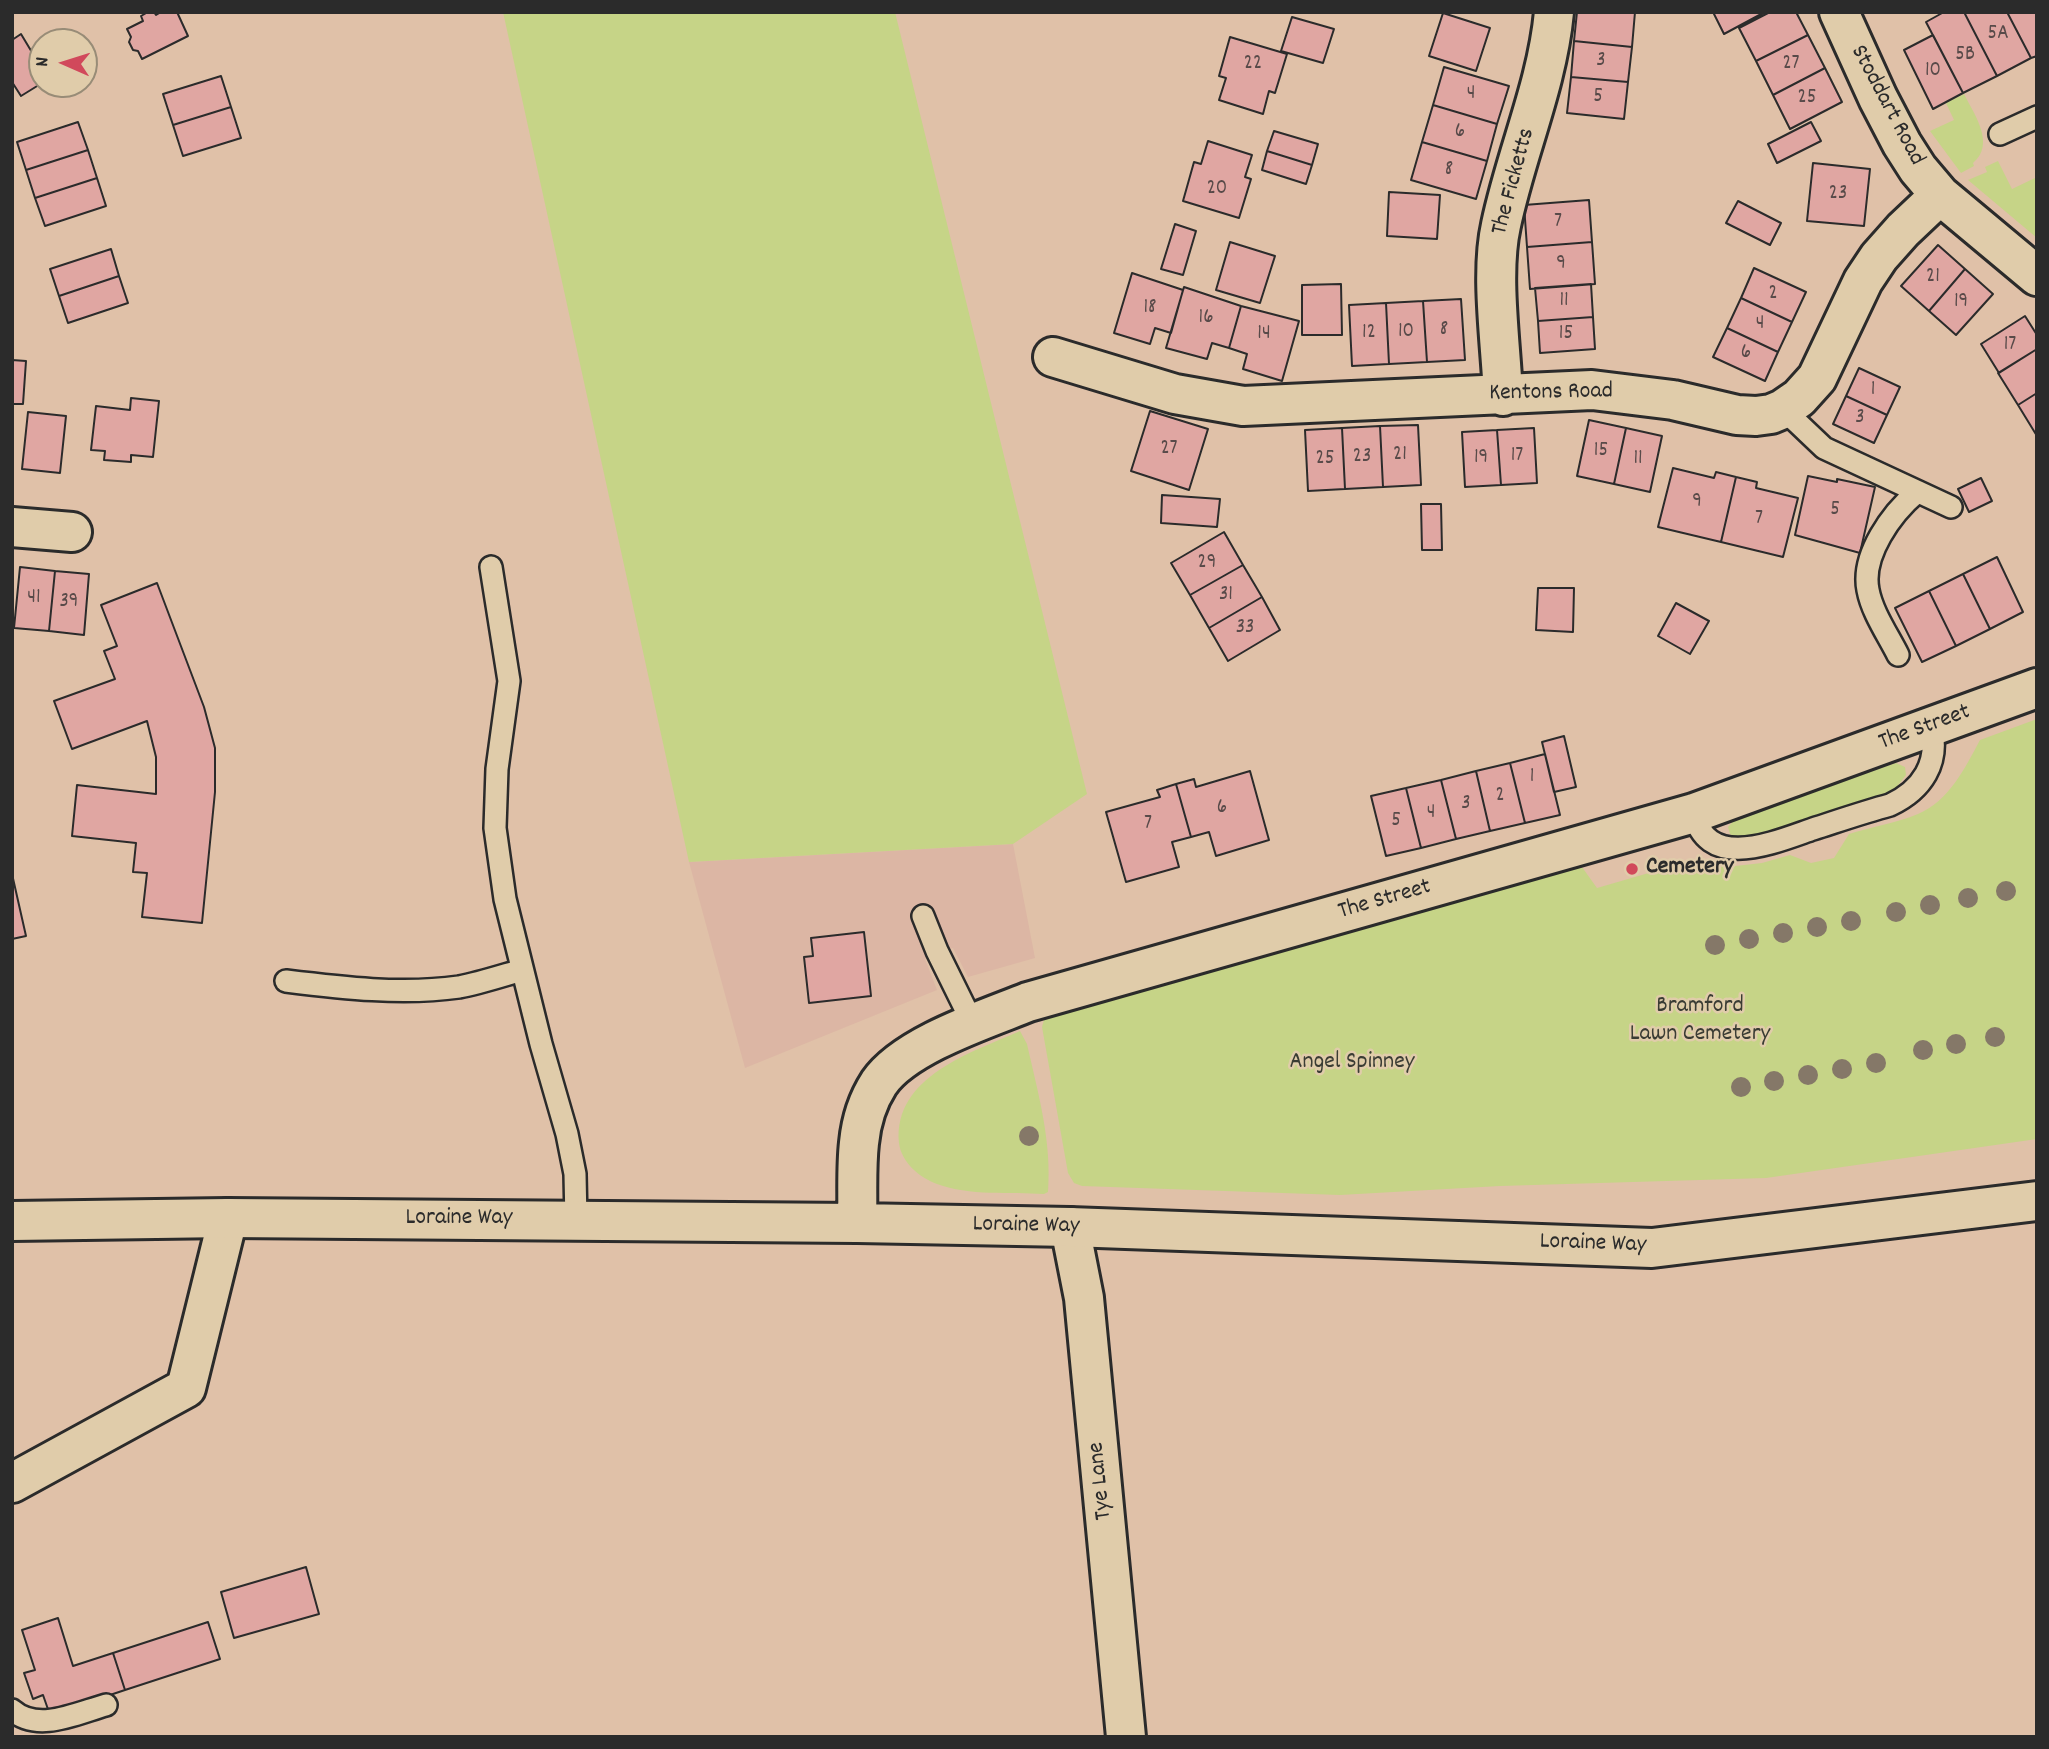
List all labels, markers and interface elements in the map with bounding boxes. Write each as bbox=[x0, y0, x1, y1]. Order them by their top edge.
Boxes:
house number: 5A bbox=[1987, 22, 2009, 48]
north arrow bbox=[28, 28, 98, 98]
street label: Stoddart Road bbox=[1842, 41, 1930, 171]
house number: 5B bbox=[1955, 43, 1975, 69]
house number: 3 bbox=[1596, 49, 1606, 75]
house number: 22 bbox=[1244, 52, 1262, 78]
house number: 27 bbox=[1782, 52, 1800, 78]
text: N bbox=[30, 57, 57, 67]
house number: 10 bbox=[1925, 59, 1941, 85]
house number: 4 bbox=[1467, 82, 1475, 108]
house number: 5 bbox=[1593, 85, 1603, 111]
house number: 25 bbox=[1798, 86, 1816, 112]
house number: 6 bbox=[1455, 120, 1465, 146]
street label: The Ficketts bbox=[1487, 125, 1543, 239]
house number: 8 bbox=[1445, 158, 1453, 184]
house number: 20 bbox=[1207, 177, 1227, 203]
house number: 23 bbox=[1829, 182, 1847, 208]
house number: 7 bbox=[1554, 210, 1562, 236]
house number: 9 bbox=[1556, 252, 1566, 278]
house number: 21 bbox=[1926, 265, 1940, 291]
house number: 2 bbox=[1768, 282, 1778, 308]
house number: 11 bbox=[1559, 289, 1569, 315]
house number: 19 bbox=[1954, 290, 1968, 316]
house number: 18 bbox=[1143, 296, 1157, 322]
house number: 16 bbox=[1199, 306, 1213, 332]
house number: 4 bbox=[1756, 312, 1764, 338]
house number: 8 bbox=[1440, 318, 1448, 344]
house number: 10 bbox=[1398, 320, 1414, 346]
house number: 12 bbox=[1362, 321, 1376, 347]
house number: 14 bbox=[1257, 322, 1271, 348]
house number: 15 bbox=[1559, 322, 1573, 348]
house number: 17 bbox=[2004, 333, 2016, 359]
house number: 6 bbox=[1741, 341, 1751, 367]
house number: 1 bbox=[1871, 378, 1875, 404]
street label: Kentons Road bbox=[1489, 379, 1613, 409]
house number: 3 bbox=[1855, 406, 1865, 432]
house number: 27 bbox=[1160, 437, 1178, 463]
house number: 15 bbox=[1594, 439, 1608, 465]
house number: 21 bbox=[1393, 443, 1407, 469]
house number: 17 bbox=[1511, 444, 1523, 470]
house number: 23 bbox=[1353, 445, 1371, 471]
house number: 19 bbox=[1474, 446, 1488, 472]
house number: 25 bbox=[1316, 447, 1334, 473]
house number: 11 bbox=[1633, 447, 1643, 473]
house number: 9 bbox=[1692, 490, 1702, 516]
house number: 5 bbox=[1830, 498, 1840, 524]
house number: 7 bbox=[1755, 507, 1763, 533]
house number: 29 bbox=[1198, 551, 1216, 577]
house number: 31 bbox=[1219, 583, 1233, 609]
house number: 41 bbox=[27, 586, 41, 612]
house number: 39 bbox=[60, 590, 78, 616]
house number: 33 bbox=[1236, 616, 1254, 642]
street label: The Street bbox=[1875, 699, 1975, 759]
house number: 1 bbox=[1530, 765, 1534, 791]
house number: 2 bbox=[1495, 784, 1505, 810]
house number: 3 bbox=[1461, 792, 1471, 818]
house number: 6 bbox=[1217, 796, 1227, 822]
house number: 4 bbox=[1427, 801, 1435, 827]
house number: 5 bbox=[1391, 809, 1401, 835]
house number: 7 bbox=[1144, 812, 1152, 838]
place label: Cemetery bbox=[1646, 855, 1734, 883]
marker: Cemetery bbox=[1624, 861, 1640, 877]
street label: The Street bbox=[1335, 874, 1435, 928]
park label: Bramford Lawn Cemetery bbox=[1630, 994, 1770, 1050]
park label: Angel Spinney bbox=[1290, 1050, 1414, 1078]
street label: Loraine Way bbox=[406, 1206, 512, 1234]
street label: Loraine Way bbox=[972, 1212, 1080, 1242]
street label: Loraine Way bbox=[1539, 1229, 1647, 1261]
street label: Tye Lane bbox=[1084, 1441, 1120, 1521]

